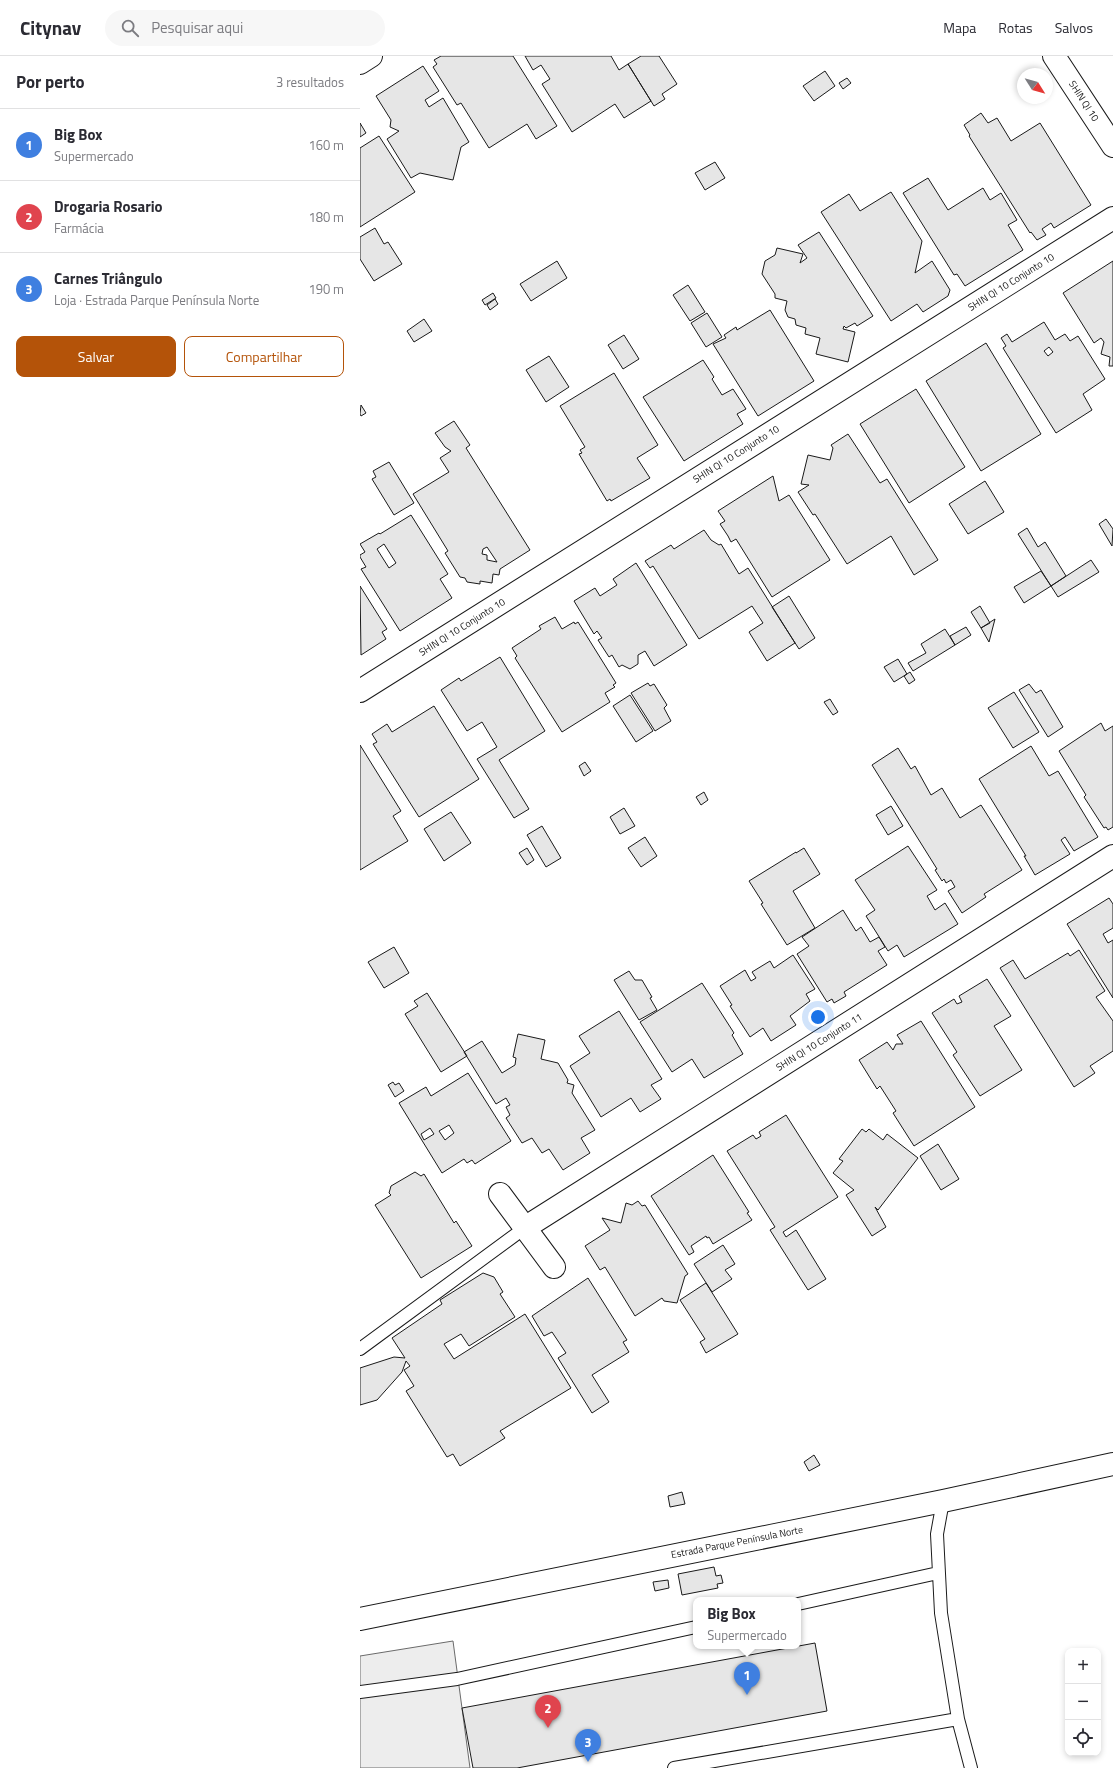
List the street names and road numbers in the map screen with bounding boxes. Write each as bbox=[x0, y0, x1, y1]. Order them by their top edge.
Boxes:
street label: SHIN QI 10 bbox=[1065, 78, 1103, 125]
street label: SHIN QI 10 Conjunto 10 bbox=[965, 249, 1057, 315]
street label: SHIN QI 10 Conjunto 10 bbox=[690, 421, 782, 487]
street label: SHIN QI 10 Conjunto 10 bbox=[416, 594, 508, 660]
street label: SHIN QI 10 Conjunto 11 bbox=[773, 1009, 865, 1075]
street label: Estrada Parque Península Norte bbox=[670, 1522, 804, 1562]

